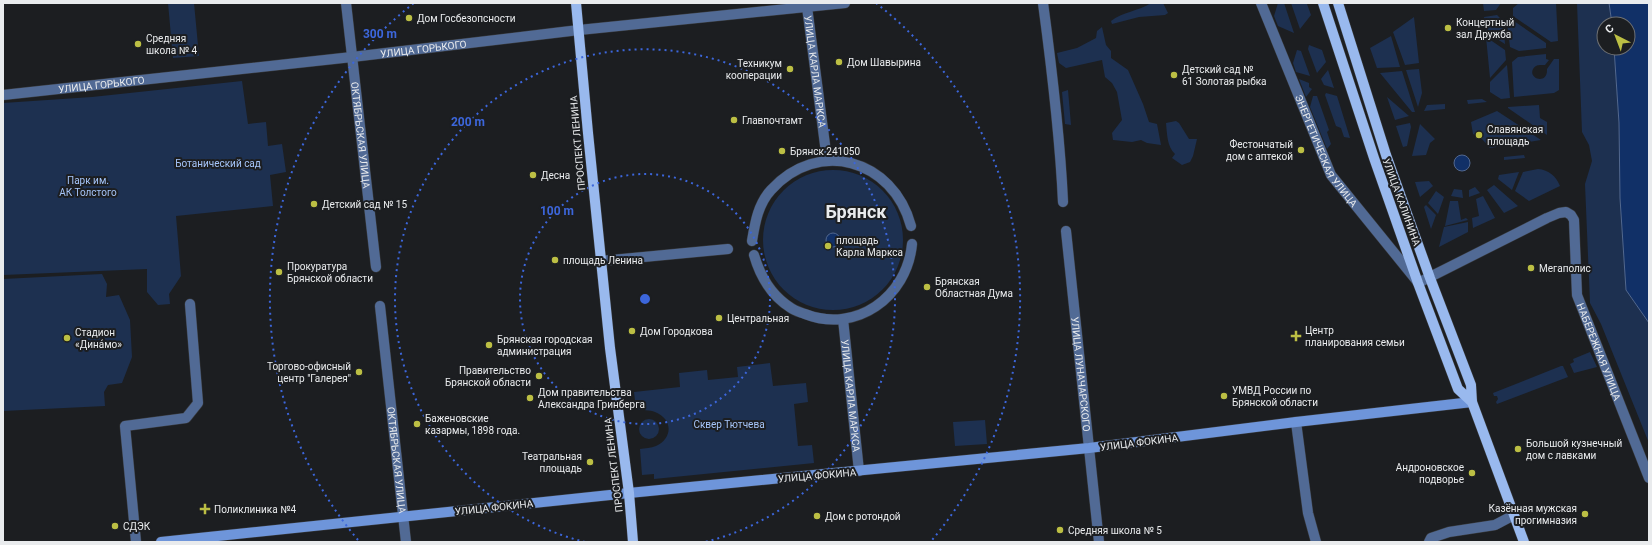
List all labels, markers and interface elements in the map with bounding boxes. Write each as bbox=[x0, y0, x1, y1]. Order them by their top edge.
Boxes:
marker: Дом Госбезопсности bbox=[404, 13, 414, 23]
place label: Дом Госбезопсности bbox=[417, 13, 516, 24]
street label: УЛИЦА КАРЛА МАРКСА bbox=[802, 15, 828, 129]
north arrow bbox=[1596, 16, 1636, 56]
place label: Концертный зал Дружба bbox=[1456, 17, 1515, 40]
text: С bbox=[1603, 22, 1617, 36]
marker: Концертный зал Дружба bbox=[1443, 23, 1453, 33]
text: 300 m bbox=[363, 27, 397, 41]
place label: Средняя школа № 4 bbox=[146, 33, 197, 56]
street label: УЛИЦА ГОРЬКОГО bbox=[380, 38, 467, 60]
marker: Средняя школа № 4 bbox=[133, 39, 143, 49]
marker: Дом Шавырина bbox=[834, 57, 844, 67]
place label: Дом Шавырина bbox=[847, 57, 921, 68]
place label: Техникум кооперации bbox=[726, 58, 782, 81]
marker: Техникум кооперации bbox=[785, 64, 795, 74]
place label: Детский сад № 61 Золотая рыбка bbox=[1182, 64, 1266, 87]
marker: Детский сад № 61 Золотая рыбка bbox=[1169, 70, 1179, 80]
street label: УЛИЦА ГОРЬКОГО bbox=[58, 75, 145, 95]
street label: ОКТЯБРЬСКАЯ УЛИЦА bbox=[349, 81, 372, 190]
street label: ЭНЕРГЕТИЧЕСКАЯ УЛИЦА bbox=[1293, 93, 1360, 209]
street label: ПРОСПЕКТ ЛЕНИНА bbox=[568, 95, 587, 191]
text: 200 m bbox=[451, 115, 485, 129]
marker: Главпочтамт bbox=[729, 115, 739, 125]
place label: Главпочтамт bbox=[742, 115, 803, 126]
place label: Славянская площадь bbox=[1487, 124, 1543, 147]
marker: Славянская площадь bbox=[1474, 130, 1484, 140]
place label: Фестончатый дом с аптекой bbox=[1226, 138, 1293, 162]
marker: Фестончатый дом с аптекой bbox=[1296, 145, 1306, 155]
marker: Брянск 241050 bbox=[777, 146, 787, 156]
place label: Брянск 241050 bbox=[790, 146, 860, 157]
street label: УЛИЦА КАЛИНИНА bbox=[1381, 157, 1423, 248]
park label: Ботанический сад bbox=[175, 158, 261, 169]
marker: Десна bbox=[528, 170, 538, 180]
place label: Десна bbox=[541, 170, 570, 181]
park label: Парк им. АК Толстого bbox=[59, 175, 117, 198]
marker: Детский сад № 15 bbox=[309, 199, 319, 209]
place label: Детский сад № 15 bbox=[322, 199, 407, 210]
district label: Брянск bbox=[826, 201, 887, 222]
text: 100 m bbox=[540, 204, 574, 218]
place label: площадь Карла Маркса bbox=[836, 235, 903, 258]
marker: площадь Карла Маркса bbox=[823, 241, 833, 251]
marker: площадь Ленина bbox=[550, 255, 560, 265]
place label: площадь Ленина bbox=[563, 255, 643, 266]
place label: Прокуратура Брянской области bbox=[287, 261, 373, 284]
marker: Мегаполис bbox=[1526, 263, 1536, 273]
place label: Мегаполис bbox=[1539, 263, 1591, 274]
marker: Прокуратура Брянской области bbox=[274, 267, 284, 277]
place label: Брянская Областная Дума bbox=[935, 276, 1013, 299]
marker: Брянская Областная Дума bbox=[922, 282, 932, 292]
centre of rings bbox=[638, 292, 652, 306]
street label: НАБЕРЕЖНАЯ УЛИЦА bbox=[1575, 301, 1623, 402]
marker: Центральная bbox=[714, 313, 724, 323]
place label: Центральная bbox=[727, 313, 789, 324]
street label: УЛИЦА ЛУНАЧАРСКОГО bbox=[1069, 316, 1092, 432]
place label: Центр планирования семьи bbox=[1305, 325, 1405, 348]
marker: Дом Городкова bbox=[627, 326, 637, 336]
place label: Дом Городкова bbox=[640, 326, 713, 337]
place label: Стадион «Дина́мо» bbox=[75, 327, 122, 350]
marker: Центр планирования семьи bbox=[1290, 330, 1302, 342]
marker: Стадион «Дина́мо» bbox=[62, 333, 72, 343]
place label: Брянская городская администрация bbox=[497, 334, 593, 357]
street label: УЛИЦА КАРЛА МАРКСА bbox=[839, 339, 862, 453]
marker: Брянская городская администрация bbox=[484, 340, 494, 350]
place label: Торгово-офисный центр "Галерея" bbox=[267, 361, 351, 384]
place label: Правительство Брянской области bbox=[445, 365, 531, 388]
marker: Торгово-офисный центр "Галерея" bbox=[354, 367, 364, 377]
marker: Правительство Брянской области bbox=[534, 371, 544, 381]
place label: УМВД России по Брянской области bbox=[1232, 385, 1318, 408]
place label: Дом правительства Александра Гринберга bbox=[538, 387, 645, 410]
marker: УМВД России по Брянской области bbox=[1219, 391, 1229, 401]
marker: Дом правительства Александра Гринберга bbox=[525, 393, 535, 403]
street label: ОКТЯБРЬСКАЯ УЛИЦА bbox=[385, 406, 408, 514]
place label: Баженовские казармы, 1898 года. bbox=[425, 413, 520, 436]
street label: ПРОСПЕКТ ЛЕНИНА bbox=[602, 417, 625, 513]
marker: Баженовские казармы, 1898 года. bbox=[412, 419, 422, 429]
park label: Сквер Тютчева bbox=[693, 419, 765, 430]
street label: УЛИЦА ФОКИНА bbox=[1099, 431, 1179, 453]
place label: Большой кузнечный дом с лавками bbox=[1526, 438, 1622, 461]
marker: Большой кузнечный дом с лавками bbox=[1513, 444, 1523, 454]
place label: Театральная площадь bbox=[522, 451, 582, 474]
marker: Театральная площадь bbox=[585, 457, 595, 467]
place label: Андроновское подворье bbox=[1396, 462, 1464, 485]
street label: УЛИЦА ФОКИНА bbox=[777, 466, 857, 484]
marker: Андроновское подворье bbox=[1467, 468, 1477, 478]
street label: УЛИЦА ФОКИНА bbox=[454, 497, 534, 517]
marker: Поликлиника №4 bbox=[199, 503, 211, 515]
place label: Казённая мужская прогимназия bbox=[1489, 503, 1577, 526]
place label: Поликлиника №4 bbox=[214, 504, 296, 515]
marker: Казённая мужская прогимназия bbox=[1580, 509, 1590, 519]
marker: Дом с ротондой bbox=[812, 511, 822, 521]
place label: Дом с ротондой bbox=[825, 511, 901, 522]
marker: СДЭК bbox=[110, 521, 120, 531]
place label: СДЭК bbox=[123, 521, 151, 532]
marker: Средняя школа № 5 bbox=[1055, 525, 1065, 535]
place label: Средняя школа № 5 bbox=[1068, 525, 1162, 536]

